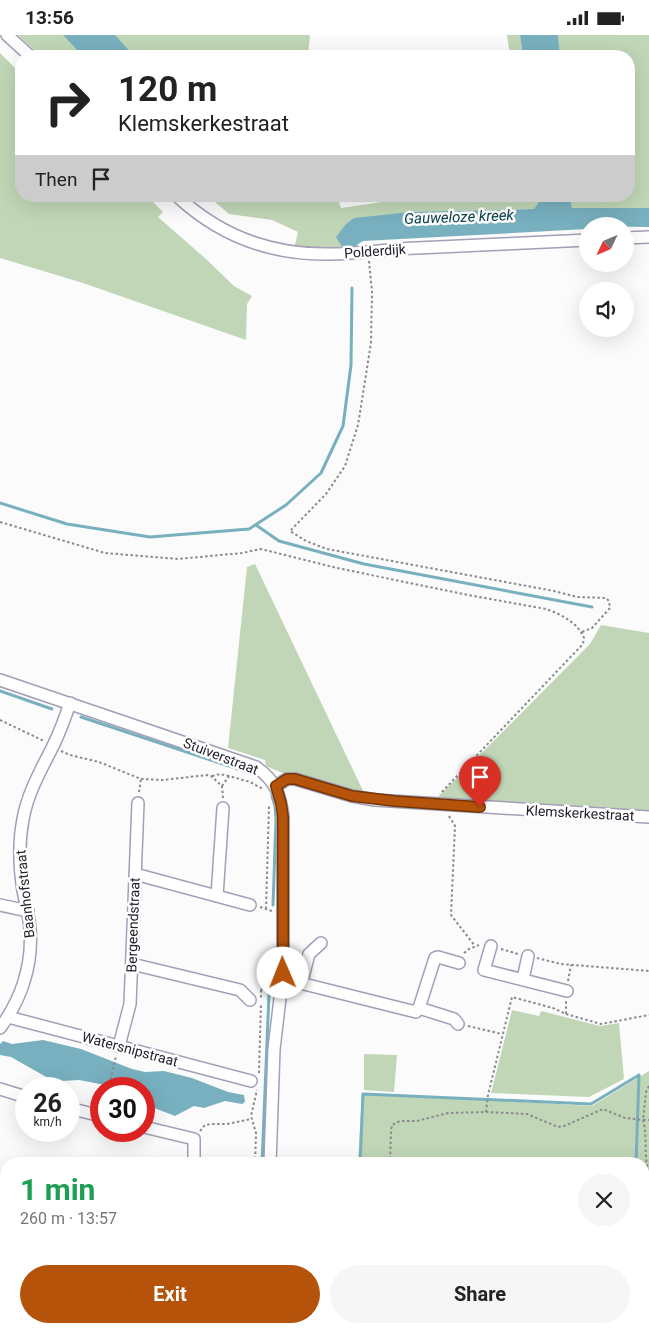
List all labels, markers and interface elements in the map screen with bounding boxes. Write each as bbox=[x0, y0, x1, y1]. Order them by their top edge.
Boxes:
text: 13:56 bbox=[25, 6, 74, 29]
text: 120 m bbox=[118, 69, 217, 110]
icon: right bbox=[35, 70, 100, 135]
text: Klemskerkestraat bbox=[118, 111, 289, 136]
icon: arrive bbox=[87, 165, 115, 193]
text: Then bbox=[35, 168, 77, 191]
water label: Gauweloze kreek bbox=[404, 206, 515, 228]
north arrow bbox=[579, 217, 634, 273]
map controls bbox=[579, 217, 634, 337]
street label: Polderdijk bbox=[344, 241, 407, 261]
button: sound bbox=[579, 282, 634, 337]
street label: Stuiverstraat bbox=[181, 734, 261, 778]
pin bbox=[459, 756, 501, 807]
icon: arrive bbox=[466, 763, 494, 791]
street label: Klemskerkestraat bbox=[525, 802, 635, 824]
street label: Baanhofstraat bbox=[12, 849, 38, 939]
street label: Bergeendstraat bbox=[123, 877, 143, 973]
position arrow bbox=[256, 946, 308, 998]
street label: Watersnipstraat bbox=[80, 1028, 180, 1070]
speed limit sign: 30 bbox=[90, 1077, 155, 1142]
text: 26 bbox=[33, 1089, 62, 1118]
text: km/h bbox=[33, 1115, 62, 1129]
text: 1 min bbox=[20, 1172, 95, 1207]
button: close bbox=[578, 1174, 630, 1226]
text: 260 m · 13:57 bbox=[20, 1209, 117, 1228]
button: Exit bbox=[20, 1265, 320, 1323]
button: Share bbox=[330, 1265, 630, 1323]

